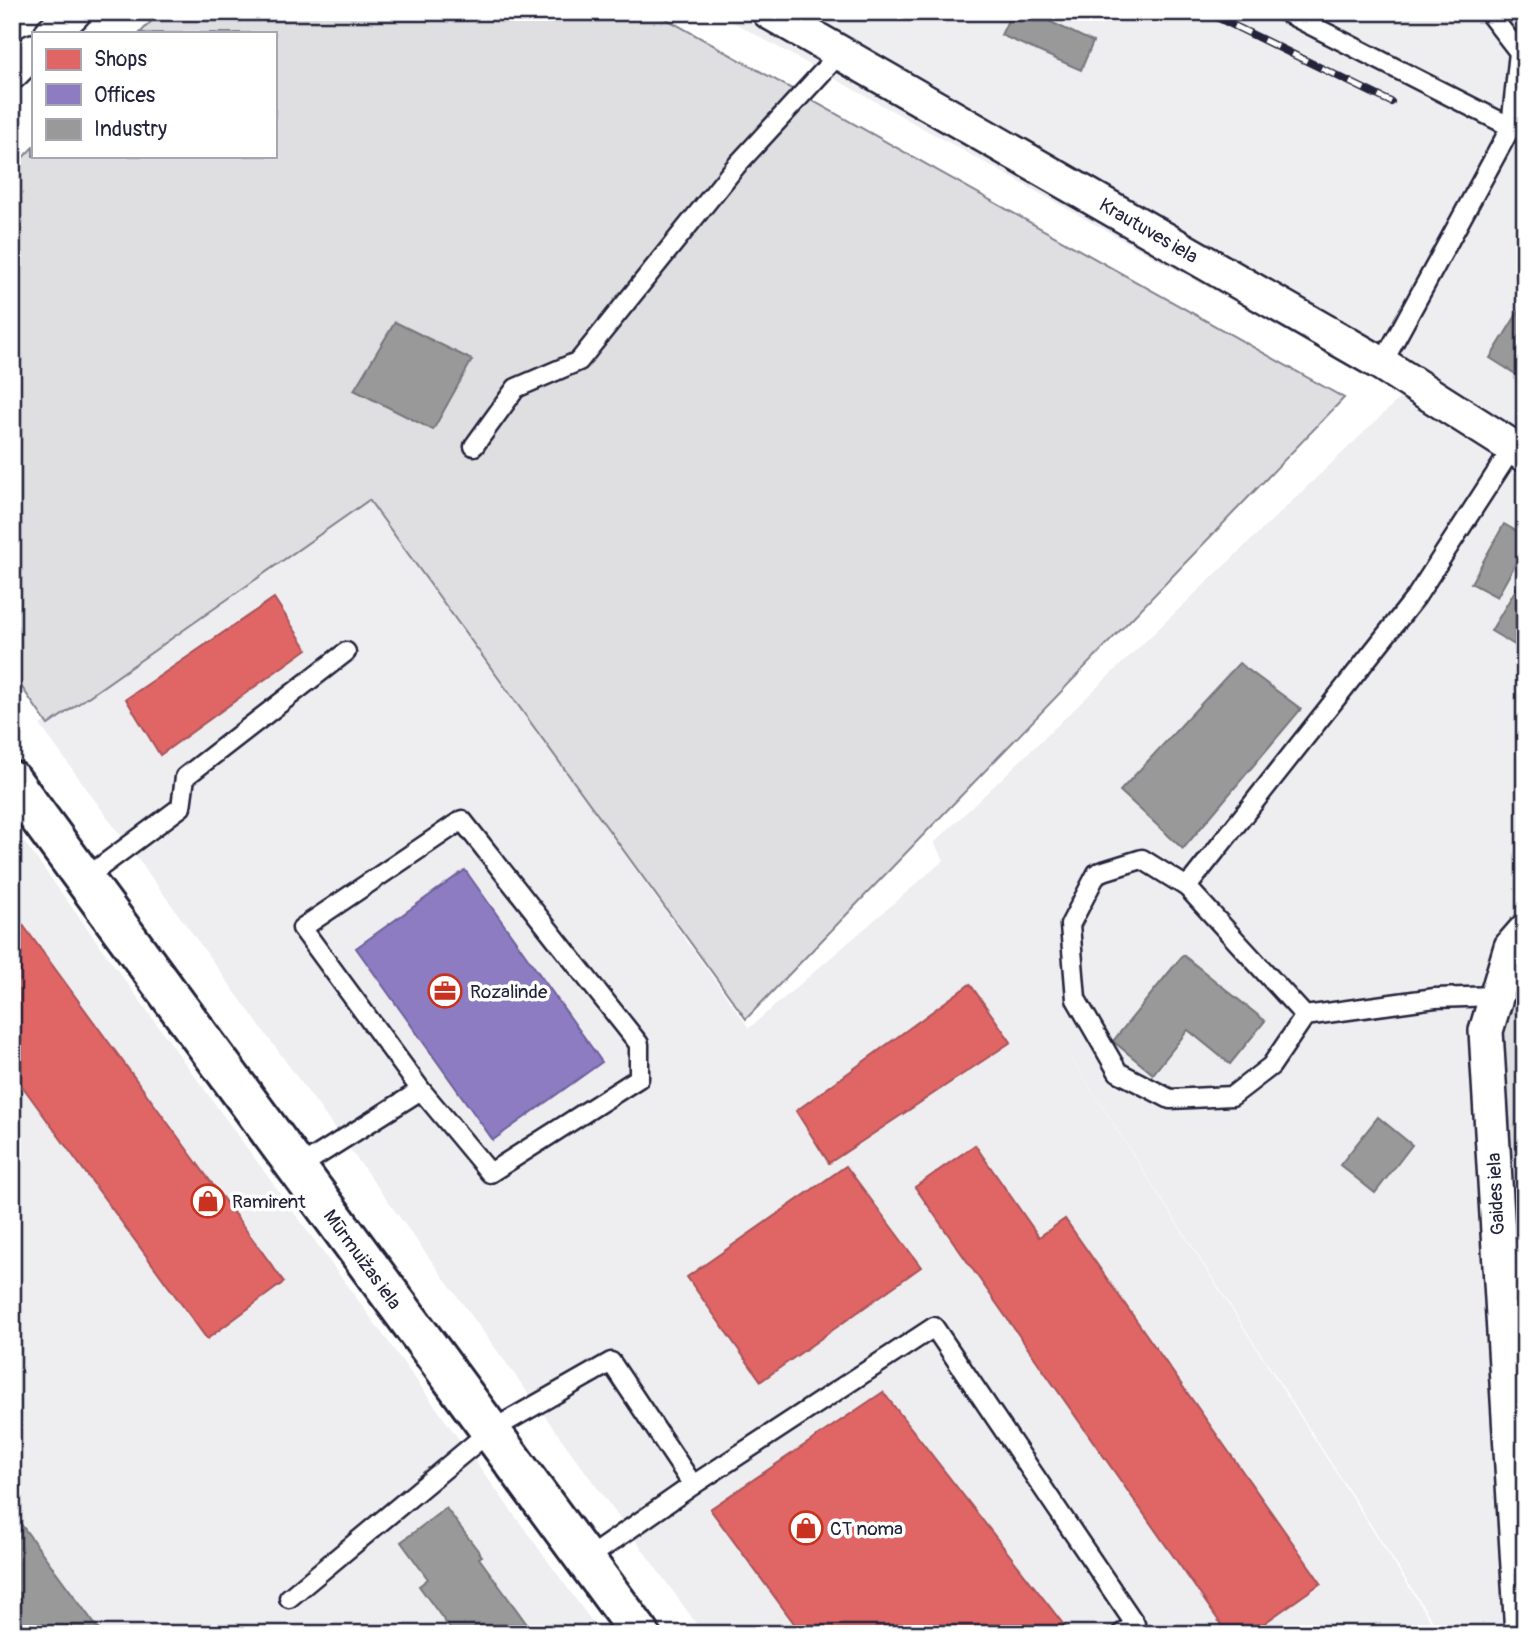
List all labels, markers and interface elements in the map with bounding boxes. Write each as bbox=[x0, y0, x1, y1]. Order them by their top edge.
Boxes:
legend bbox=[32, 32, 276, 158]
text: Shops bbox=[94, 46, 147, 73]
text: Offices bbox=[94, 82, 156, 109]
text: Industry bbox=[94, 116, 167, 143]
street label: Krautuves iela bbox=[1095, 193, 1202, 269]
office icon: Rozalinde bbox=[426, 972, 464, 1010]
place label: Rozalinde bbox=[470, 980, 548, 1004]
street label: Gaides iela bbox=[1482, 1152, 1510, 1236]
shop icon: Ramirent bbox=[189, 1182, 227, 1220]
place label: Ramirent bbox=[232, 1190, 306, 1214]
street label: Mūrmuižas iela bbox=[318, 1205, 407, 1314]
shop icon: CT noma bbox=[787, 1509, 825, 1547]
place label: CT noma bbox=[830, 1517, 903, 1541]

